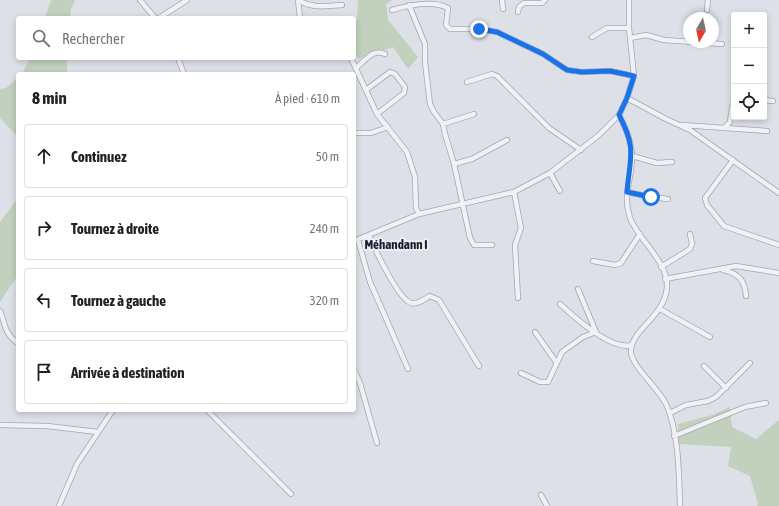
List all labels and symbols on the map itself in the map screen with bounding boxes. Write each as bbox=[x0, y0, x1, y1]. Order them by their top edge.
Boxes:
north arrow bbox=[683, 12, 719, 48]
route end bbox=[470, 20, 488, 38]
route start bbox=[642, 188, 660, 206]
district label: Méhandann I bbox=[364, 237, 428, 252]

